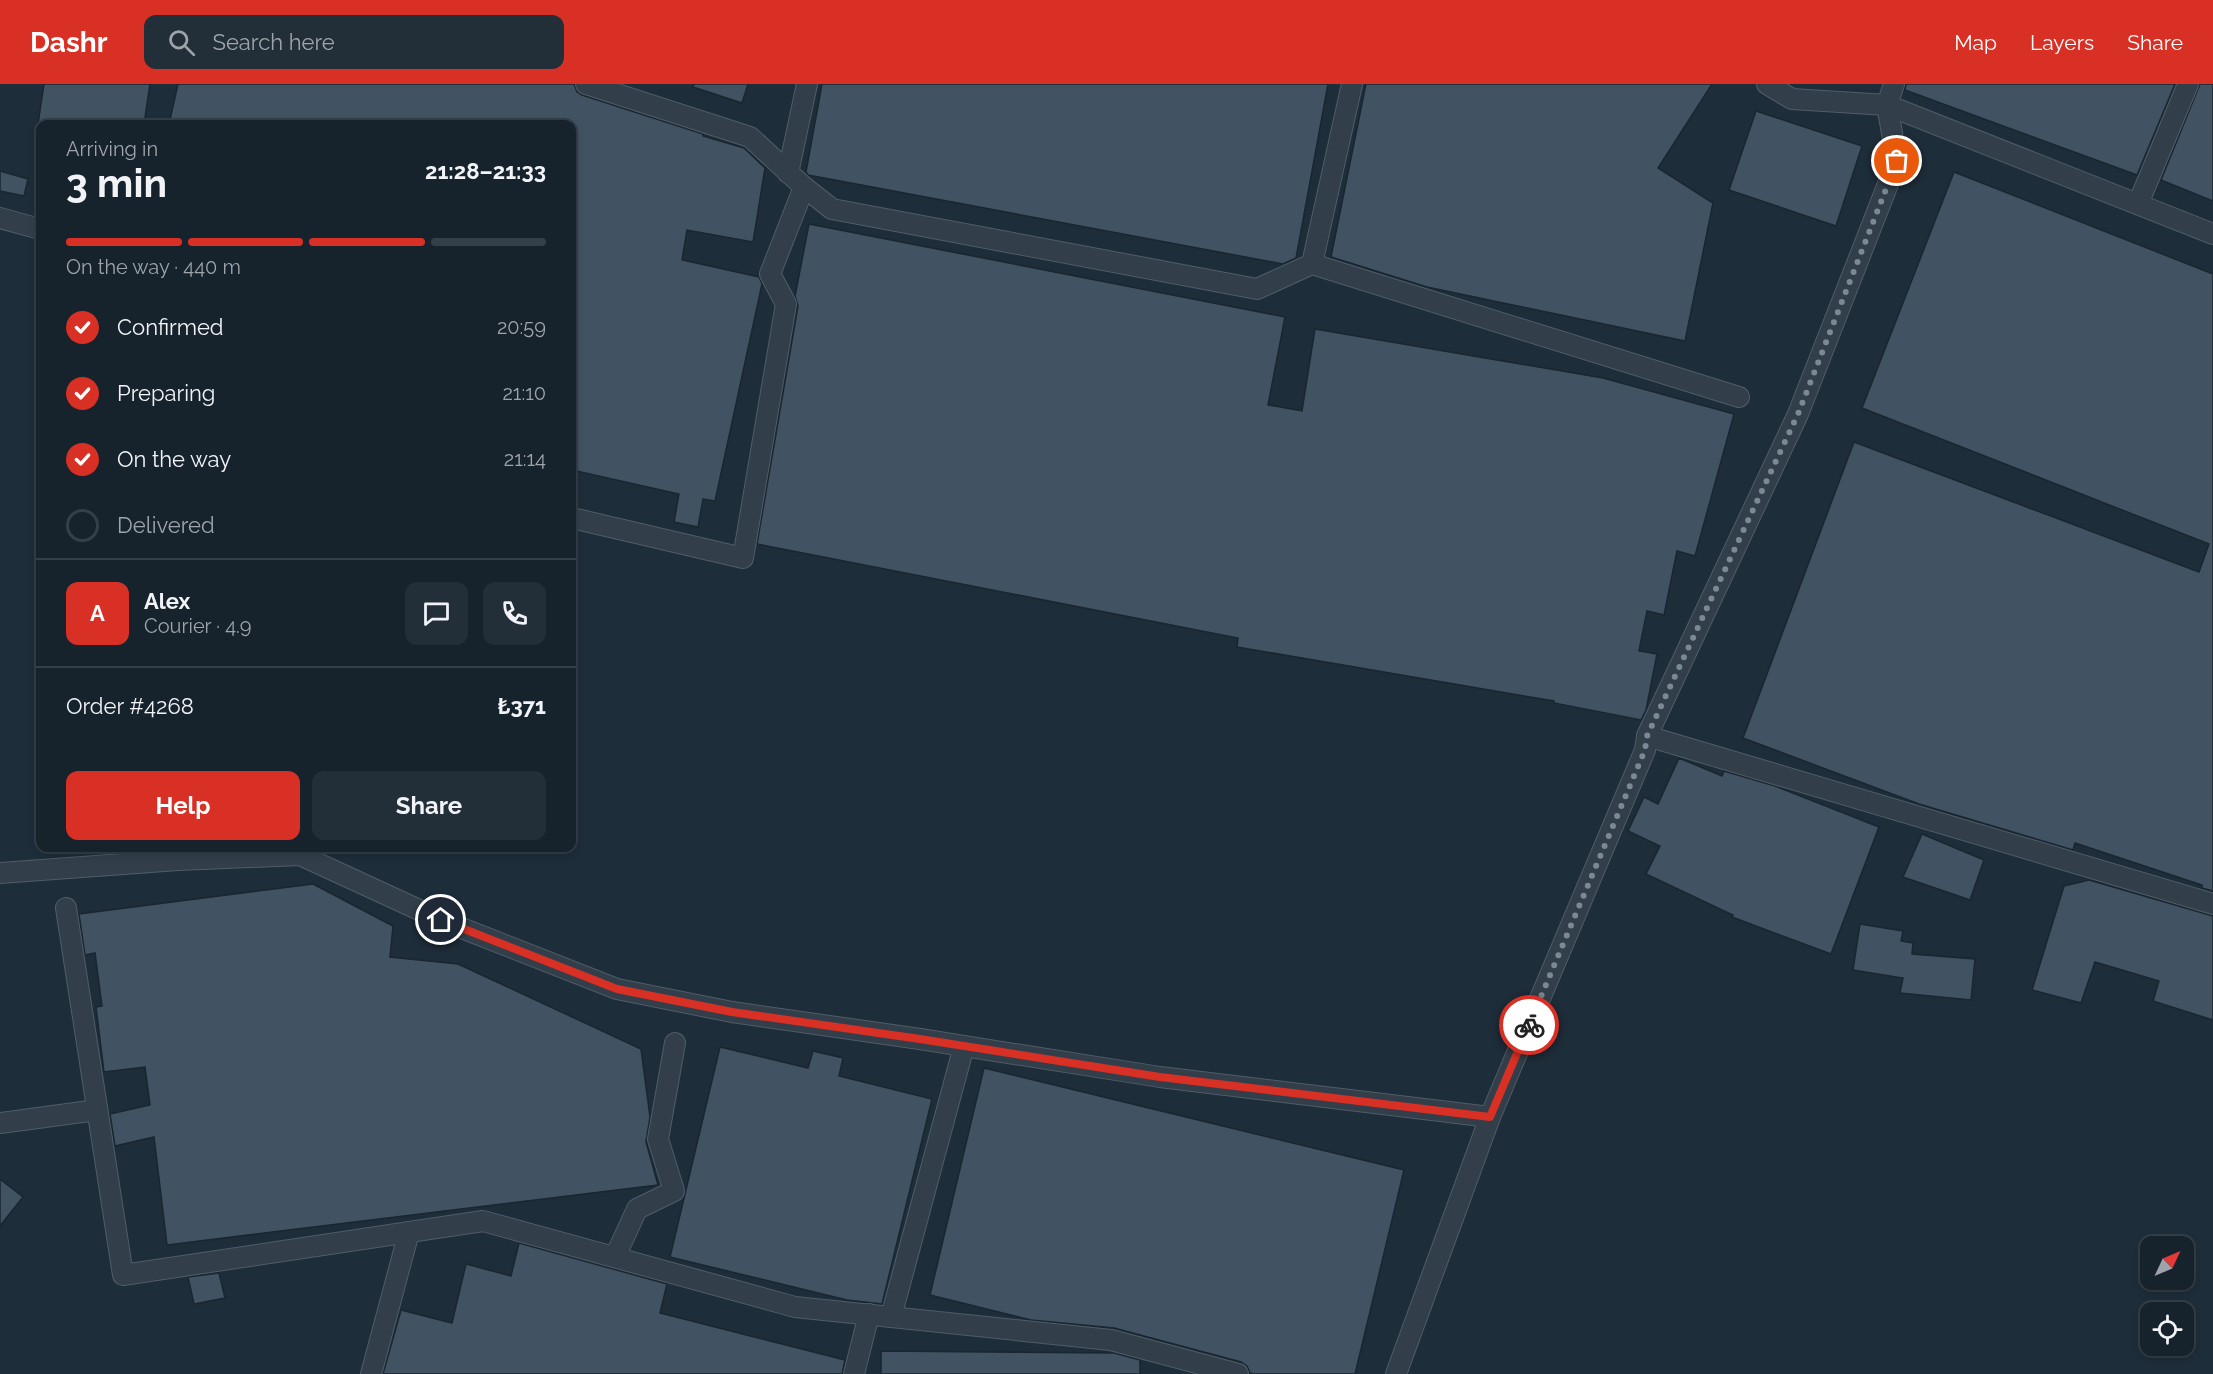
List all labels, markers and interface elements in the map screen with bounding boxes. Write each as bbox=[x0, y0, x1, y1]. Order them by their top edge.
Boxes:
search box bbox=[144, 15, 564, 69]
text: Dashr bbox=[30, 26, 108, 59]
icon: search bbox=[165, 26, 198, 59]
text: Search here bbox=[213, 29, 335, 55]
text: Map bbox=[1954, 30, 1997, 55]
text: Layers bbox=[2030, 30, 2094, 55]
text: Share bbox=[2127, 30, 2183, 55]
pin bbox=[1871, 135, 1922, 186]
text: Arriving in bbox=[66, 137, 158, 161]
icon: bag bbox=[1880, 144, 1913, 177]
text: 21:28–21:33 bbox=[425, 158, 546, 184]
text: 3 min bbox=[66, 160, 167, 206]
text: On the way · 440 m bbox=[66, 255, 241, 279]
icon: check bbox=[66, 311, 99, 344]
text: Confirmed bbox=[117, 314, 224, 340]
text: 20:59 bbox=[497, 315, 546, 339]
icon: check bbox=[66, 377, 99, 410]
text: Preparing bbox=[117, 380, 215, 406]
text: 21:10 bbox=[502, 381, 546, 405]
icon: check bbox=[66, 443, 99, 476]
text: On the way bbox=[117, 446, 231, 472]
text: 21:14 bbox=[504, 447, 546, 471]
text: Delivered bbox=[117, 512, 215, 538]
button: chat bbox=[405, 582, 468, 645]
button: phone bbox=[483, 582, 546, 645]
text: Alex bbox=[144, 588, 190, 614]
text: A bbox=[90, 600, 105, 626]
text: Courier · 4.9 bbox=[144, 614, 252, 638]
text: Order #4268 bbox=[66, 693, 194, 719]
text: ₺371 bbox=[497, 693, 546, 719]
button: Help bbox=[66, 771, 300, 840]
button: Share bbox=[312, 771, 546, 840]
pin bbox=[415, 894, 466, 945]
icon: home bbox=[424, 903, 457, 936]
courier bbox=[1499, 995, 1559, 1055]
icon: bike bbox=[1513, 1009, 1546, 1042]
north arrow bbox=[2140, 1236, 2194, 1290]
map controls bbox=[2140, 1236, 2194, 1356]
button: locate bbox=[2140, 1302, 2194, 1356]

